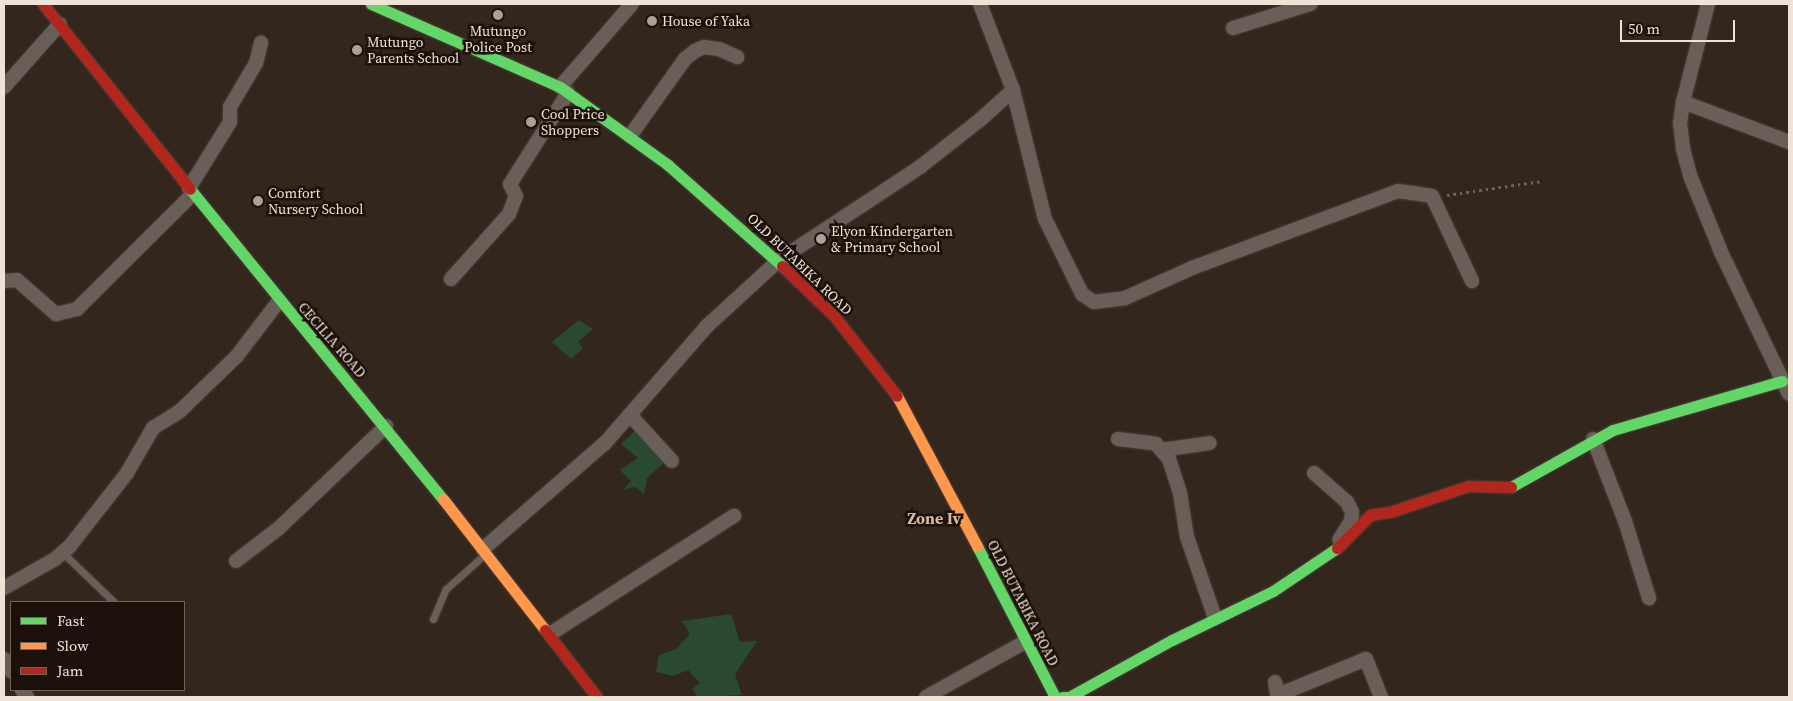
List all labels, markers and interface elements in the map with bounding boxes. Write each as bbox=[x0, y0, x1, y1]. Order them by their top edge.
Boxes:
marker: Mutungo Police Post bbox=[492, 9, 504, 21]
scale bar bbox=[1623, 10, 1738, 42]
place label: House of Yaka bbox=[662, 13, 750, 29]
marker: House of Yaka bbox=[646, 15, 658, 27]
text: 50 m bbox=[1628, 18, 1660, 39]
place label: Mutungo Police Post bbox=[464, 23, 532, 56]
place label: Mutungo Parents School bbox=[367, 34, 459, 66]
marker: Mutungo Parents School bbox=[351, 44, 363, 56]
place label: Cool Price Shoppers bbox=[541, 106, 605, 138]
marker: Cool Price Shoppers bbox=[525, 116, 537, 128]
place label: Comfort Nursery School bbox=[268, 185, 363, 218]
marker: Comfort Nursery School bbox=[252, 195, 264, 207]
street label: OLD BUTABIKA ROAD bbox=[744, 210, 856, 318]
place label: Elyon Kindergarten & Primary School bbox=[831, 223, 953, 256]
marker: Elyon Kindergarten & Primary School bbox=[815, 233, 827, 245]
street label: CECILIA ROAD bbox=[295, 299, 369, 381]
district label: Zone Iv bbox=[907, 508, 961, 528]
street label: OLD BUTABIKA ROAD bbox=[984, 537, 1062, 669]
legend bbox=[10, 601, 185, 691]
text: Fast bbox=[57, 610, 84, 631]
text: Slow bbox=[57, 635, 89, 656]
text: Jam bbox=[57, 660, 83, 681]

